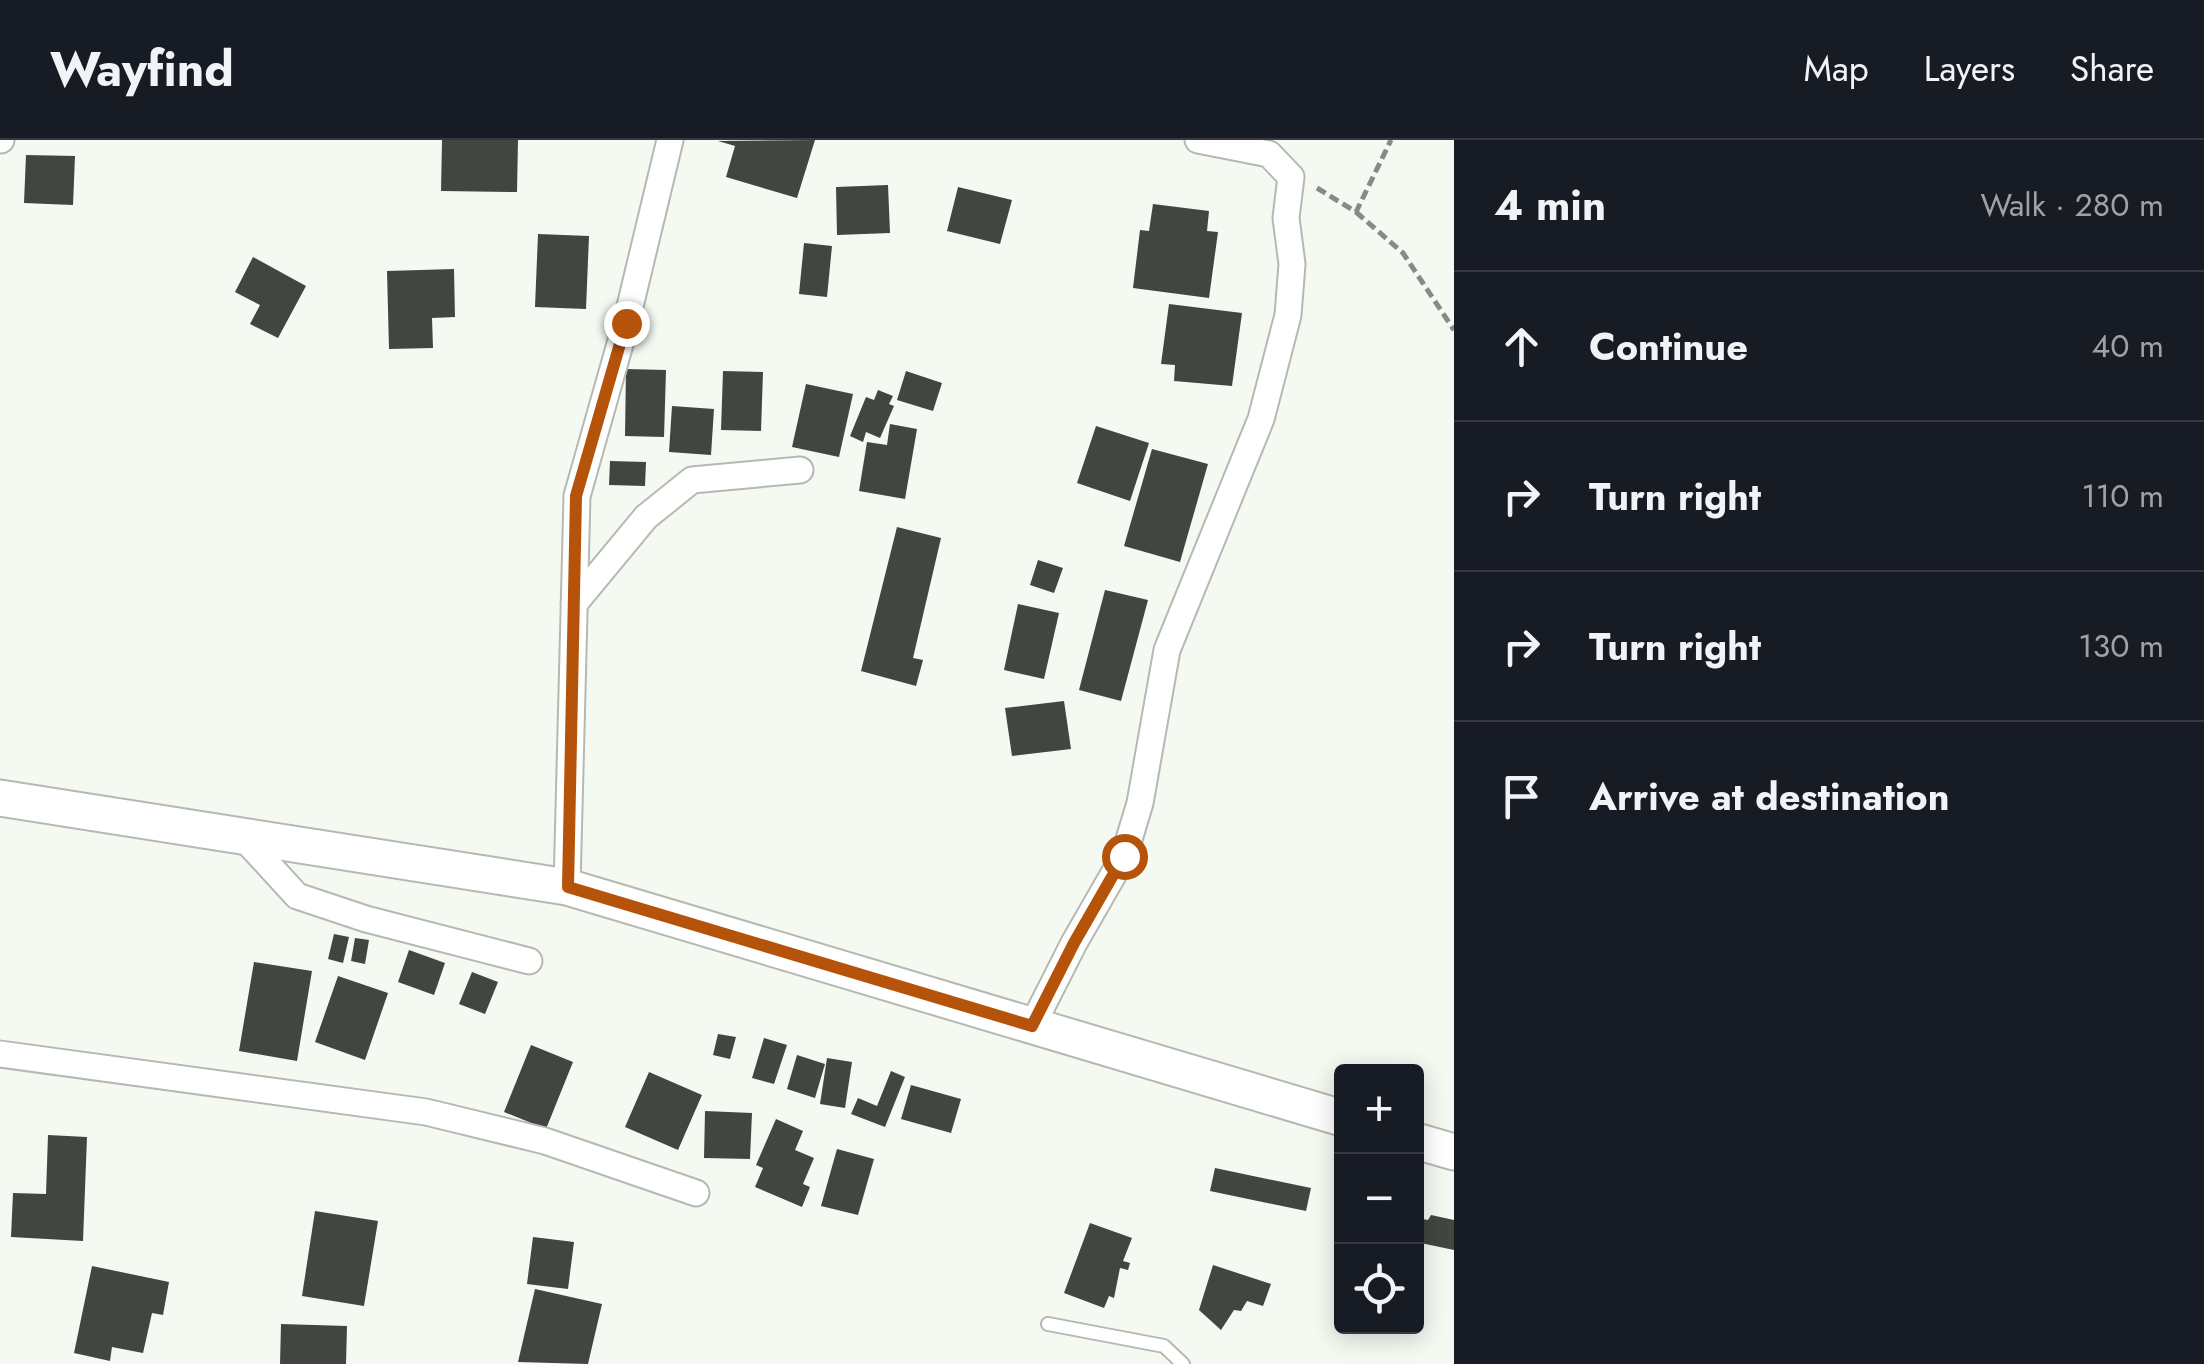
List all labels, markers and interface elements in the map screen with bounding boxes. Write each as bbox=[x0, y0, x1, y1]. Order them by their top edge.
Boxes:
text: Wayfind bbox=[50, 35, 234, 104]
text: Map bbox=[1804, 44, 1869, 94]
text: Layers bbox=[1924, 44, 2015, 94]
text: Share bbox=[2070, 44, 2154, 94]
text: 4 min bbox=[1494, 175, 1606, 236]
text: Walk · 280 m bbox=[1980, 182, 2164, 228]
route end bbox=[604, 301, 650, 347]
icon: ahead bbox=[1494, 319, 1549, 374]
text: Continue bbox=[1589, 319, 1748, 374]
text: 40 m bbox=[2092, 323, 2164, 369]
icon: right bbox=[1494, 469, 1549, 524]
text: Turn right bbox=[1589, 469, 1761, 524]
text: 110 m bbox=[2081, 473, 2164, 519]
icon: right bbox=[1494, 619, 1549, 674]
text: Turn right bbox=[1589, 619, 1761, 674]
text: 130 m bbox=[2078, 623, 2164, 669]
icon: arrive bbox=[1494, 769, 1549, 824]
text: Arrive at destination bbox=[1589, 769, 1950, 824]
route start bbox=[1102, 834, 1148, 880]
map controls bbox=[1334, 1064, 1424, 1334]
button: + bbox=[1334, 1064, 1424, 1154]
button: − bbox=[1334, 1154, 1424, 1244]
button: locate bbox=[1334, 1244, 1424, 1334]

